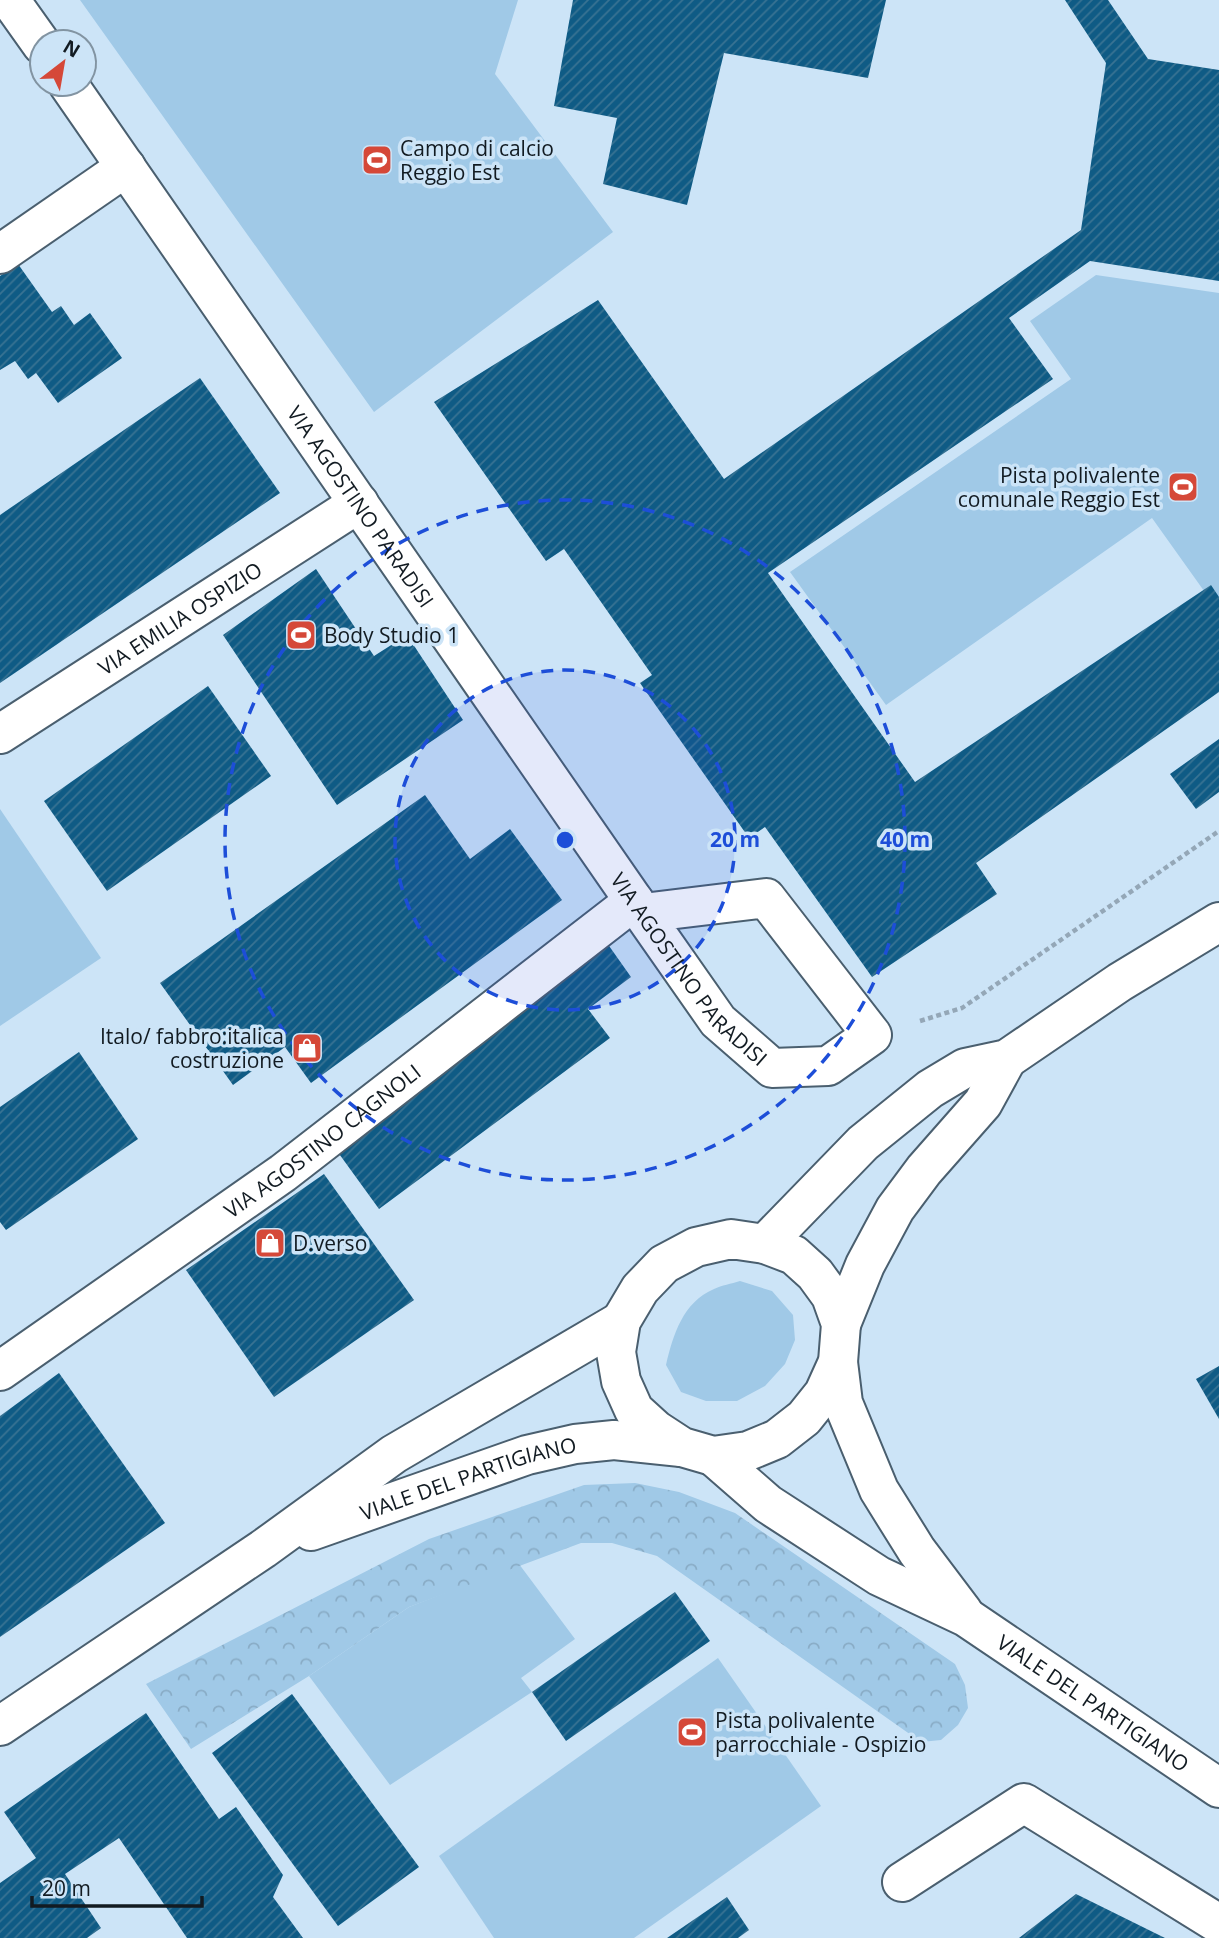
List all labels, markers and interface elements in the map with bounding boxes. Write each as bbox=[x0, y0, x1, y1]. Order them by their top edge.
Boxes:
north arrow bbox=[28, 28, 98, 98]
text: N bbox=[58, 33, 85, 64]
place label: Campo di calcio Reggio Est bbox=[400, 134, 554, 186]
sports icon: Campo di calcio Reggio Est bbox=[360, 143, 394, 177]
street label: VIA AGOSTINO PARADISI bbox=[281, 400, 440, 613]
place label: Pista polivalente comunale Reggio Est bbox=[958, 461, 1160, 513]
sports icon: Pista polivalente comunale Reggio Est bbox=[1166, 470, 1200, 504]
street label: VIA EMILIA OSPIZIO bbox=[93, 555, 267, 681]
sports icon: Body Studio 1 bbox=[284, 618, 318, 652]
place label: Body Studio 1 bbox=[324, 621, 459, 649]
text: 20 m bbox=[710, 825, 760, 853]
text: 40 m bbox=[880, 825, 930, 853]
centre of rings bbox=[553, 828, 577, 852]
street label: VIA AGOSTINO PARADISI bbox=[605, 867, 773, 1072]
place label: Italo/ fabbro:italica costruzione bbox=[100, 1022, 284, 1074]
shop icon: Italo/ fabbro:italica costruzione bbox=[290, 1031, 324, 1065]
street label: VIA AGOSTINO CAGNOLI bbox=[218, 1058, 426, 1224]
shop icon: D.verso bbox=[253, 1226, 287, 1260]
place label: D.verso bbox=[293, 1229, 367, 1257]
street label: VIALE DEL PARTIGIANO bbox=[356, 1430, 579, 1527]
street label: VIALE DEL PARTIGIANO bbox=[992, 1628, 1195, 1778]
place label: Pista polivalente parrocchiale - Ospizio bbox=[715, 1706, 926, 1758]
sports icon: Pista polivalente parrocchiale - Ospizio bbox=[675, 1715, 709, 1749]
scale bar bbox=[32, 1864, 201, 1908]
text: 20 m bbox=[42, 1874, 91, 1902]

